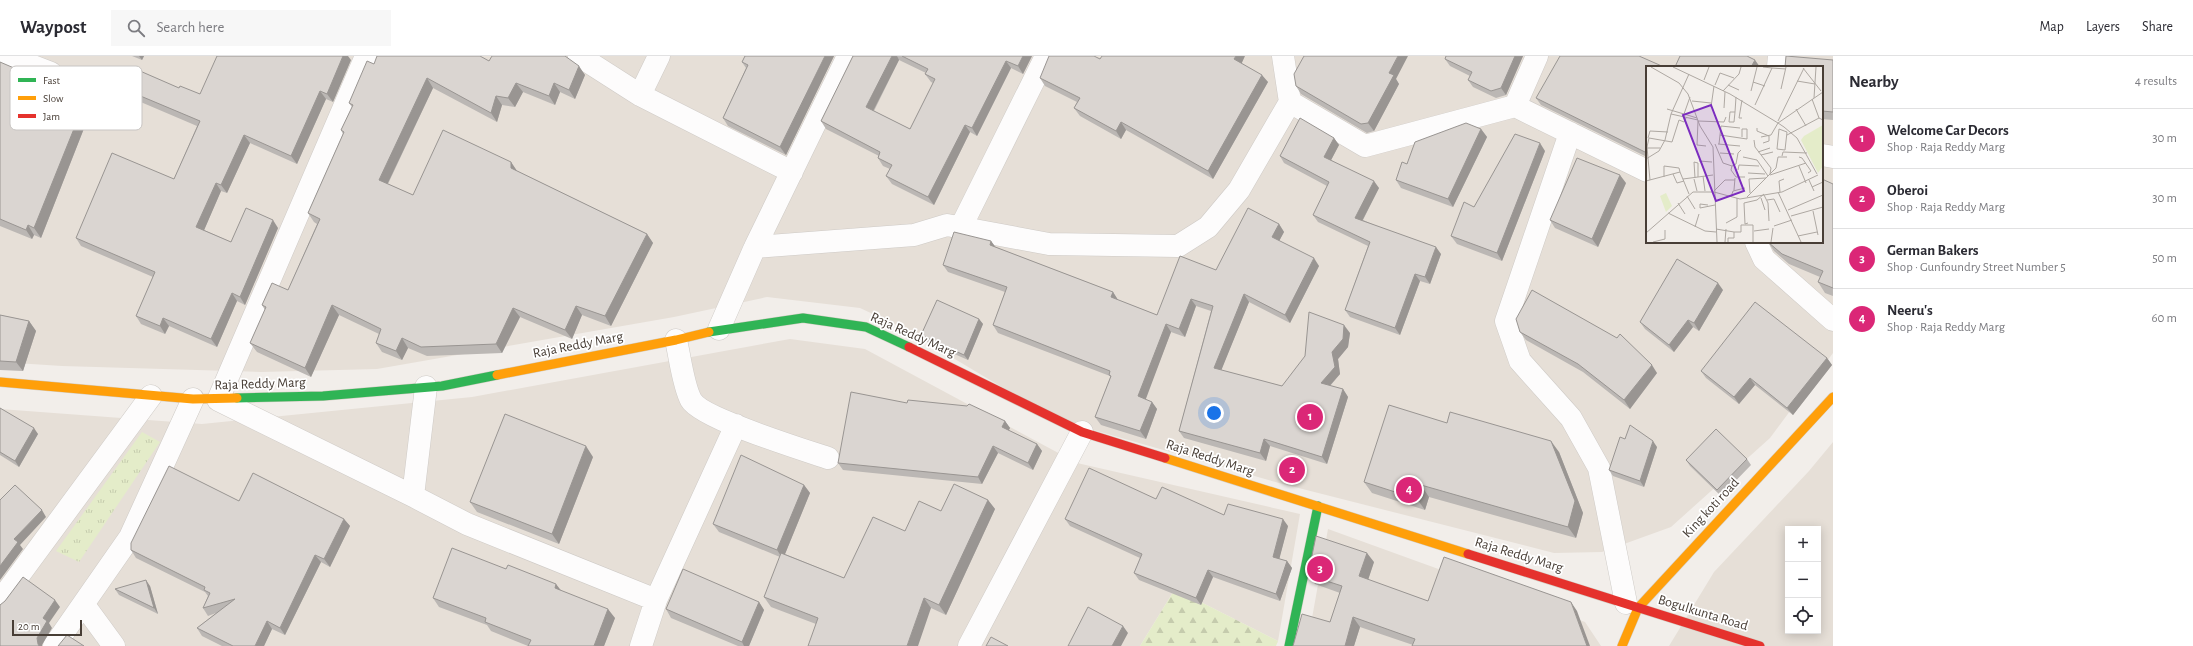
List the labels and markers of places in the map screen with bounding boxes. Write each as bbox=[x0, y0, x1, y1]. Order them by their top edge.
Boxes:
pin: 1 bbox=[1297, 402, 1323, 432]
pin: 2 bbox=[1279, 455, 1305, 485]
pin: 4 bbox=[1396, 475, 1422, 505]
pin: 3 bbox=[1307, 554, 1333, 584]

